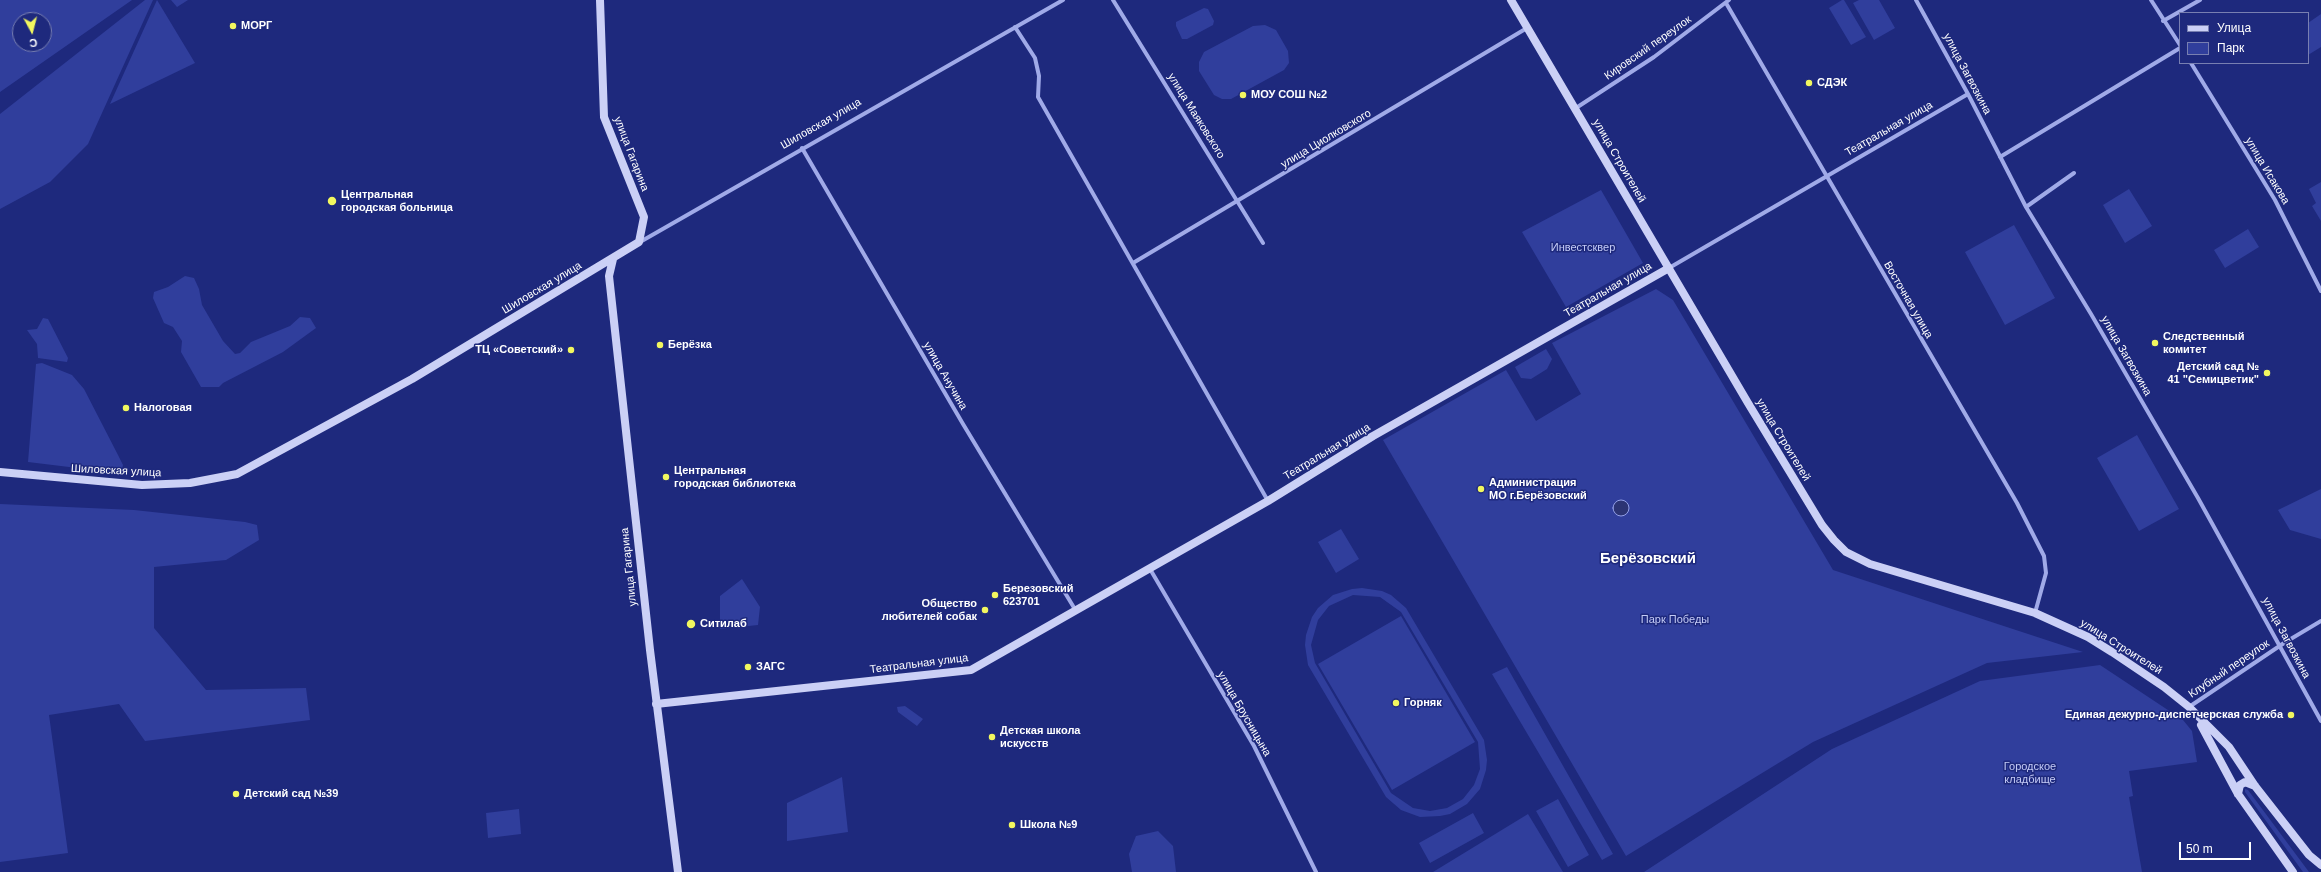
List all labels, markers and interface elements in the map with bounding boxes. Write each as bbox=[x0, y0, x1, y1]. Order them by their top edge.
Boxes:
north arrow bbox=[12, 12, 52, 52]
legend bbox=[2179, 12, 2309, 64]
street label: Кировский переулок bbox=[1602, 13, 1694, 83]
place label: МОРГ bbox=[241, 19, 272, 33]
marker: МОРГ bbox=[228, 21, 238, 31]
text: Улица bbox=[2217, 21, 2251, 35]
street label: улица Загвозкина bbox=[1940, 31, 1994, 117]
text: С bbox=[29, 36, 38, 49]
text: Парк bbox=[2217, 41, 2244, 55]
street label: улица Маяковского bbox=[1164, 71, 1228, 161]
place label: СДЭК bbox=[1817, 76, 1847, 90]
marker: СДЭК bbox=[1804, 78, 1814, 88]
place label: МОУ СОШ №2 bbox=[1251, 88, 1327, 102]
marker: МОУ СОШ №2 bbox=[1238, 90, 1248, 100]
street label: Шиловская улица bbox=[778, 96, 864, 152]
street label: Театральная улица bbox=[1843, 99, 1935, 159]
street label: улица Циолковского bbox=[1278, 107, 1374, 171]
street label: улица Гагарина bbox=[611, 115, 651, 193]
street label: улица Строителей bbox=[1590, 117, 1648, 205]
street label: улица Исакова bbox=[2242, 135, 2292, 207]
place label: Центральная городская больница bbox=[341, 188, 453, 214]
marker: Центральная городская больница bbox=[326, 195, 338, 207]
park label: Инвестсквер bbox=[1551, 241, 1615, 255]
street label: Шиловская улица bbox=[500, 259, 584, 317]
street label: Восточная улица bbox=[1881, 259, 1935, 341]
street label: Театральная улица bbox=[1562, 260, 1654, 320]
street label: улица Загвозкина bbox=[2098, 314, 2154, 398]
place label: Следственный комитет bbox=[2163, 330, 2244, 356]
place label: Берёзка bbox=[668, 338, 712, 352]
marker: Следственный комитет bbox=[2150, 338, 2160, 348]
marker: Берёзка bbox=[655, 340, 665, 350]
street label: улица Анучина bbox=[920, 340, 970, 412]
place label: ТЦ «Советский» bbox=[475, 343, 563, 357]
marker: ТЦ «Советский» bbox=[566, 345, 576, 355]
place label: Детский сад № 41 "Семицветик" bbox=[2167, 360, 2259, 386]
marker: Детский сад № 41 "Семицветик" bbox=[2262, 368, 2272, 378]
street label: улица Строителей bbox=[1753, 396, 1813, 484]
place label: Налоговая bbox=[134, 401, 192, 415]
marker: Налоговая bbox=[121, 403, 131, 413]
street label: Театральная улица bbox=[1281, 421, 1373, 483]
street label: Шиловская улица bbox=[70, 462, 162, 480]
place label: Центральная городская библиотека bbox=[674, 464, 796, 490]
marker: Центральная городская библиотека bbox=[661, 472, 671, 482]
place label: Администрация МО г.Берёзовский bbox=[1489, 476, 1587, 502]
marker: Администрация МО г.Берёзовский bbox=[1476, 484, 1486, 494]
street label: улица Гагарина bbox=[618, 527, 640, 607]
district label: Берёзовский bbox=[1600, 550, 1696, 568]
place label: Березовский 623701 bbox=[1003, 582, 1073, 608]
marker: Березовский 623701 bbox=[990, 590, 1000, 600]
street label: улица Загвозкина bbox=[2259, 595, 2313, 681]
place label: Общество любителей собак bbox=[882, 597, 977, 623]
marker: Общество любителей собак bbox=[980, 605, 990, 615]
park label: Парк Победы bbox=[1641, 613, 1709, 627]
street label: улица Строителей bbox=[2078, 616, 2164, 678]
place label: Ситилаб bbox=[700, 617, 747, 631]
marker: Ситилаб bbox=[685, 618, 697, 630]
street label: Клубный переулок bbox=[2186, 637, 2272, 701]
street label: Театральная улица bbox=[869, 651, 969, 677]
place label: ЗАГС bbox=[756, 660, 785, 674]
marker: ЗАГС bbox=[743, 662, 753, 672]
street label: улица Брусницына bbox=[1214, 669, 1274, 759]
place label: Горняк bbox=[1404, 696, 1442, 710]
marker: Горняк bbox=[1391, 698, 1401, 708]
place label: Единая дежурно-диспетчерская служба bbox=[2065, 708, 2283, 722]
marker: Единая дежурно-диспетчерская служба bbox=[2286, 710, 2296, 720]
place label: Детская школа искусств bbox=[1000, 724, 1080, 750]
marker: Детская школа искусств bbox=[987, 732, 997, 742]
park label: Городское кладбище bbox=[2004, 760, 2056, 786]
place label: Детский сад №39 bbox=[244, 787, 338, 801]
marker: Детский сад №39 bbox=[231, 789, 241, 799]
place label: Школа №9 bbox=[1020, 818, 1077, 832]
marker: Школа №9 bbox=[1007, 820, 1017, 830]
scale bar bbox=[2181, 834, 2253, 860]
text: 50 m bbox=[2186, 842, 2213, 856]

